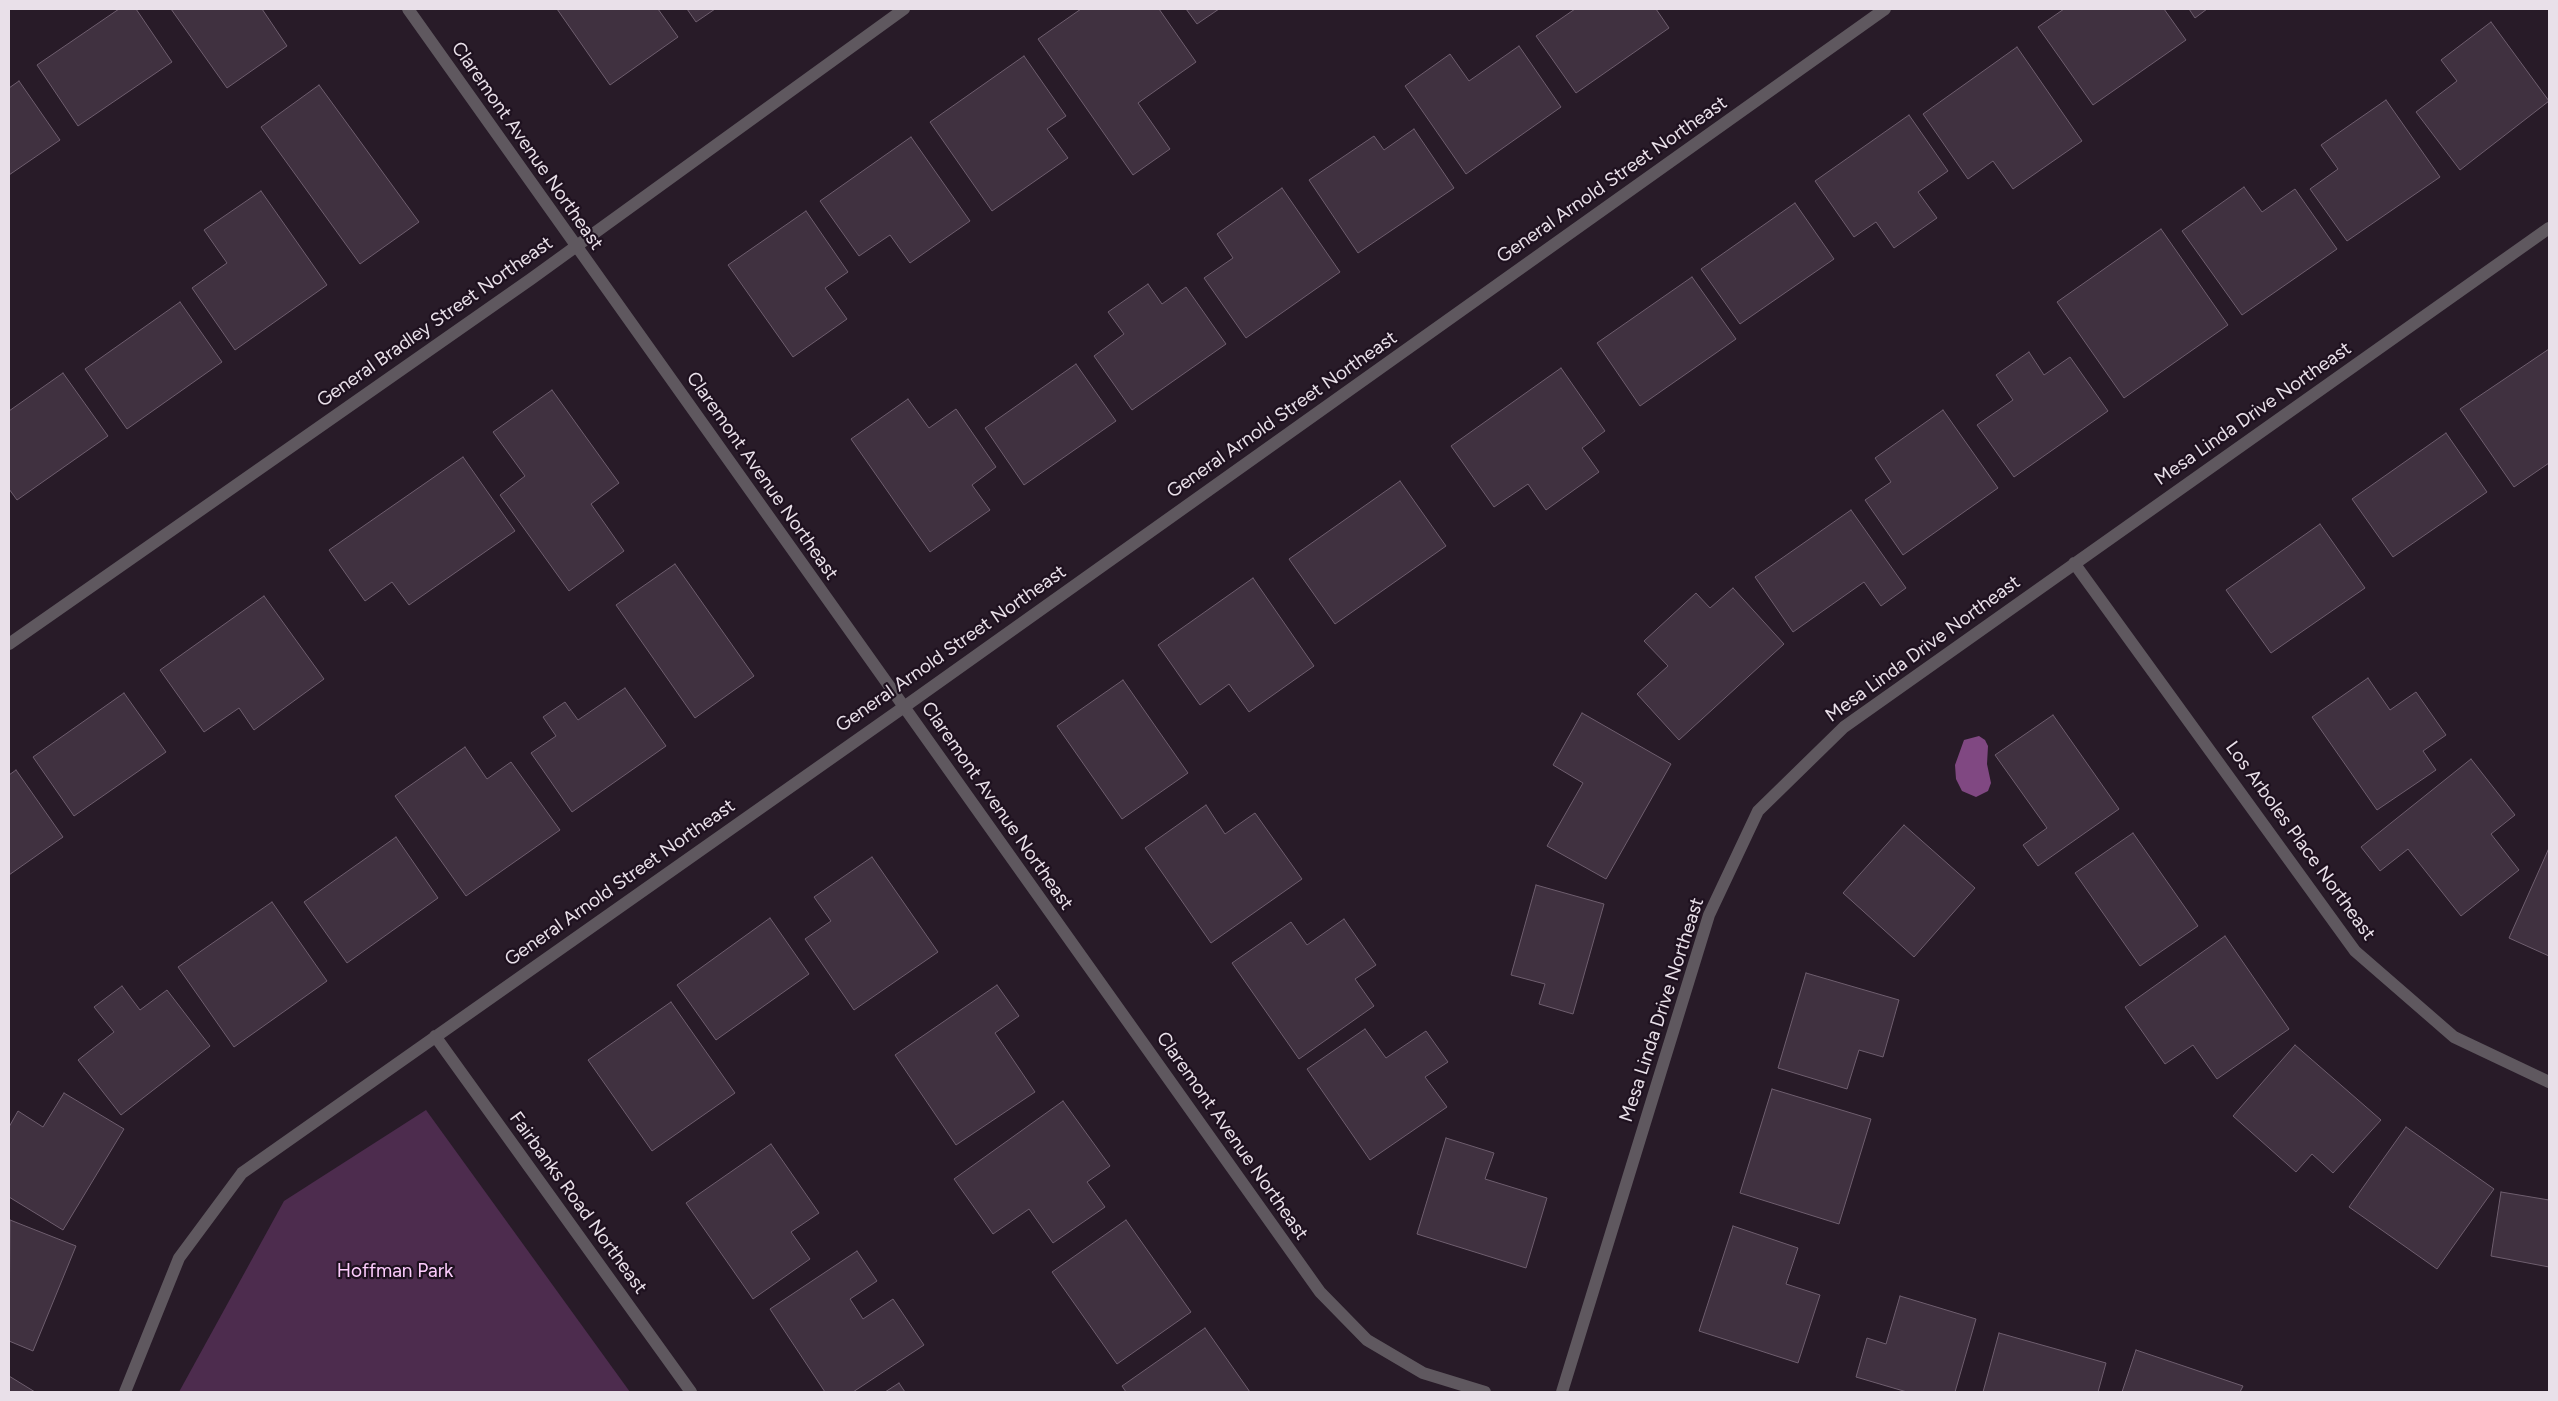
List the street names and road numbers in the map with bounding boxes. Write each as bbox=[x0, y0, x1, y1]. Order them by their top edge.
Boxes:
street label: Claremont Avenue Northeast bbox=[446, 37, 608, 255]
street label: General Arnold Street Northeast bbox=[1493, 92, 1731, 268]
street label: General Bradley Street Northeast bbox=[313, 232, 557, 412]
street label: General Arnold Street Northeast bbox=[1163, 327, 1401, 503]
street label: Mesa Linda Drive Northeast bbox=[2150, 337, 2356, 491]
street label: Claremont Avenue Northeast bbox=[681, 367, 843, 585]
street label: General Arnold Street Northeast bbox=[832, 561, 1070, 737]
street label: Mesa Linda Drive Northeast bbox=[1821, 571, 2025, 727]
street label: Claremont Avenue Northeast bbox=[916, 697, 1078, 915]
street label: Los Arboles Place Northeast bbox=[2220, 737, 2380, 945]
street label: General Arnold Street Northeast bbox=[501, 795, 739, 971]
street label: Mesa Linda Drive Northeast bbox=[1615, 895, 1709, 1125]
street label: Claremont Avenue Northeast bbox=[1151, 1027, 1313, 1245]
street label: Fairbanks Road Northeast bbox=[504, 1108, 652, 1298]

